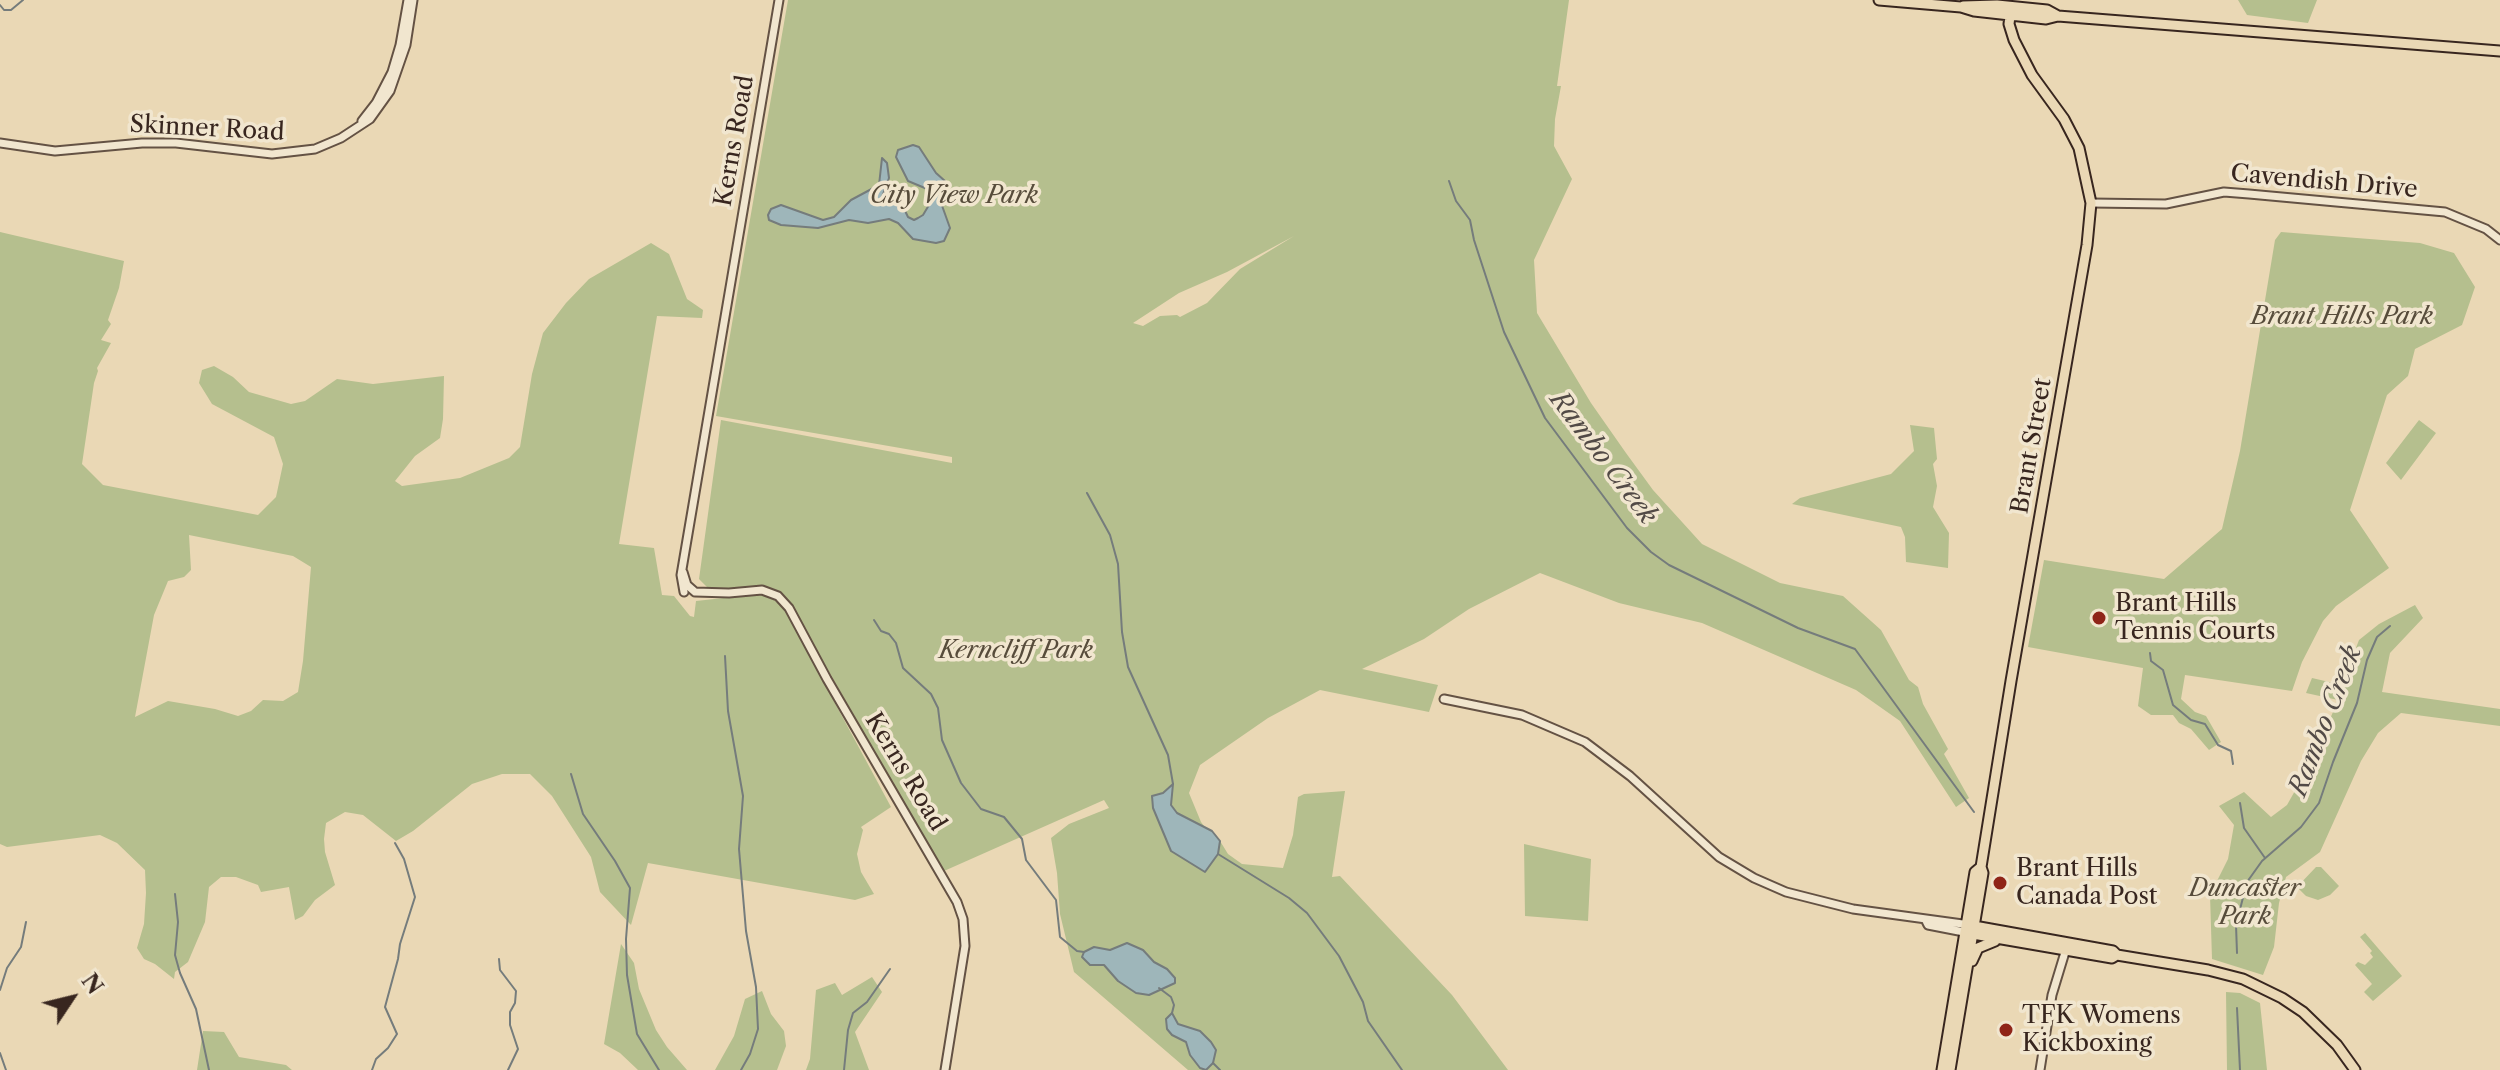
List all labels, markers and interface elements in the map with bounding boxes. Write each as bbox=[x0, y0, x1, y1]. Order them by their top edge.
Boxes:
street label: Kerns Road bbox=[709, 73, 761, 209]
street label: Skinner Road bbox=[129, 111, 285, 147]
street label: Cavendish Drive bbox=[2229, 159, 2419, 205]
park label: City View Park bbox=[870, 182, 1038, 210]
park label: Brant Hills Park bbox=[2251, 303, 2433, 331]
street label: Brant Street bbox=[2006, 376, 2058, 516]
water label: Rambo Creek bbox=[1543, 385, 1663, 531]
place label: Brant Hills Tennis Courts bbox=[2115, 590, 2275, 646]
marker: Brant Hills Tennis Courts bbox=[2090, 609, 2108, 627]
park label: Kerncliff Park bbox=[939, 637, 1093, 665]
water label: Rambo Creek bbox=[2283, 641, 2369, 801]
street label: Kerns Road bbox=[858, 708, 952, 836]
place label: Brant Hills Canada Post bbox=[2016, 855, 2157, 911]
marker: Brant Hills Canada Post bbox=[1991, 874, 2009, 892]
park label: Duncaster Park bbox=[2189, 875, 2301, 931]
north arrow bbox=[32, 958, 112, 1038]
text: N bbox=[76, 968, 109, 1000]
place label: TFK Womens Kickboxing bbox=[2022, 1002, 2181, 1058]
marker: TFK Womens Kickboxing bbox=[1997, 1021, 2015, 1039]

